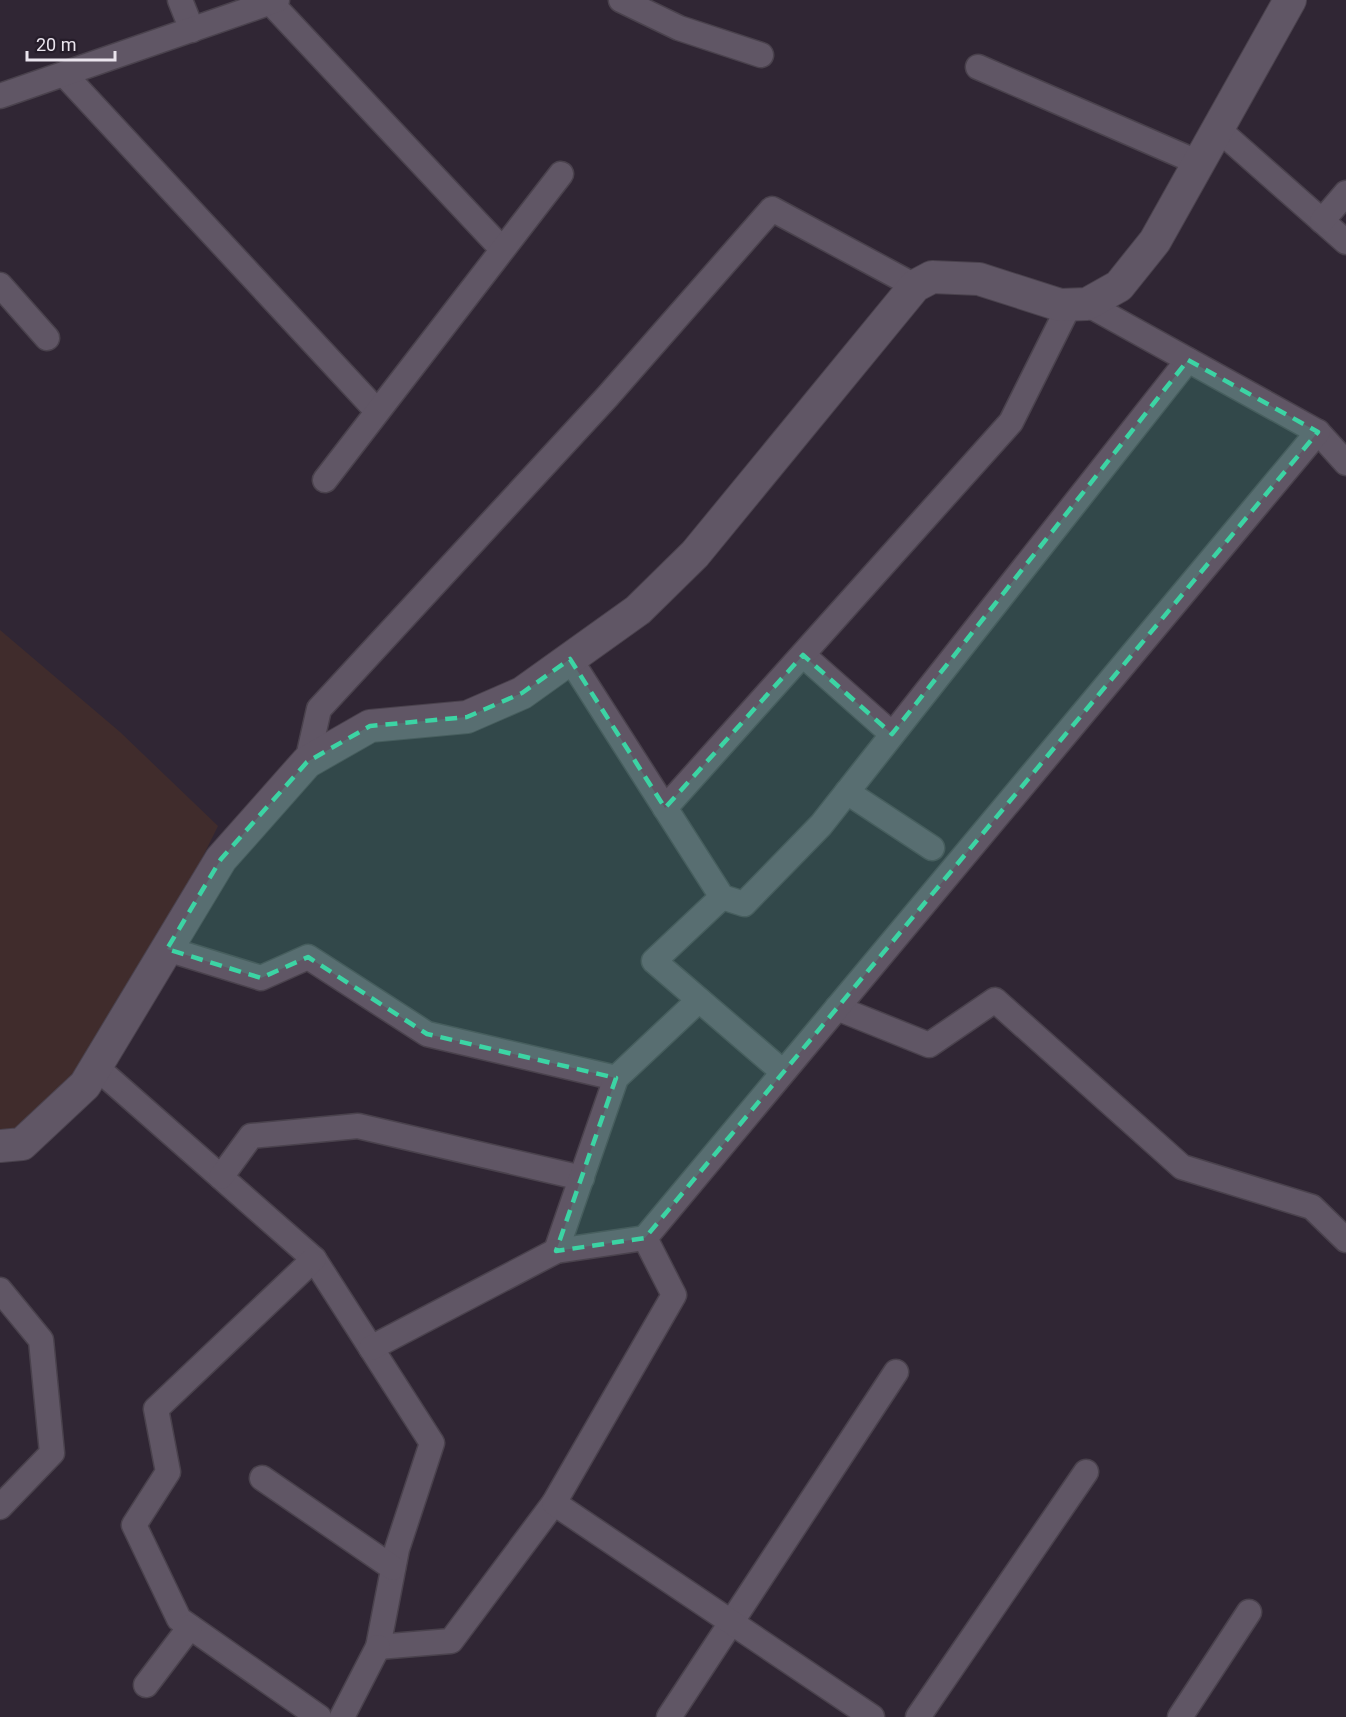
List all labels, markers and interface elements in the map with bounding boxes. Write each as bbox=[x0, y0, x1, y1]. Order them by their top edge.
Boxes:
scale bar bbox=[27, 24, 116, 62]
text: 20 m bbox=[36, 34, 76, 55]

